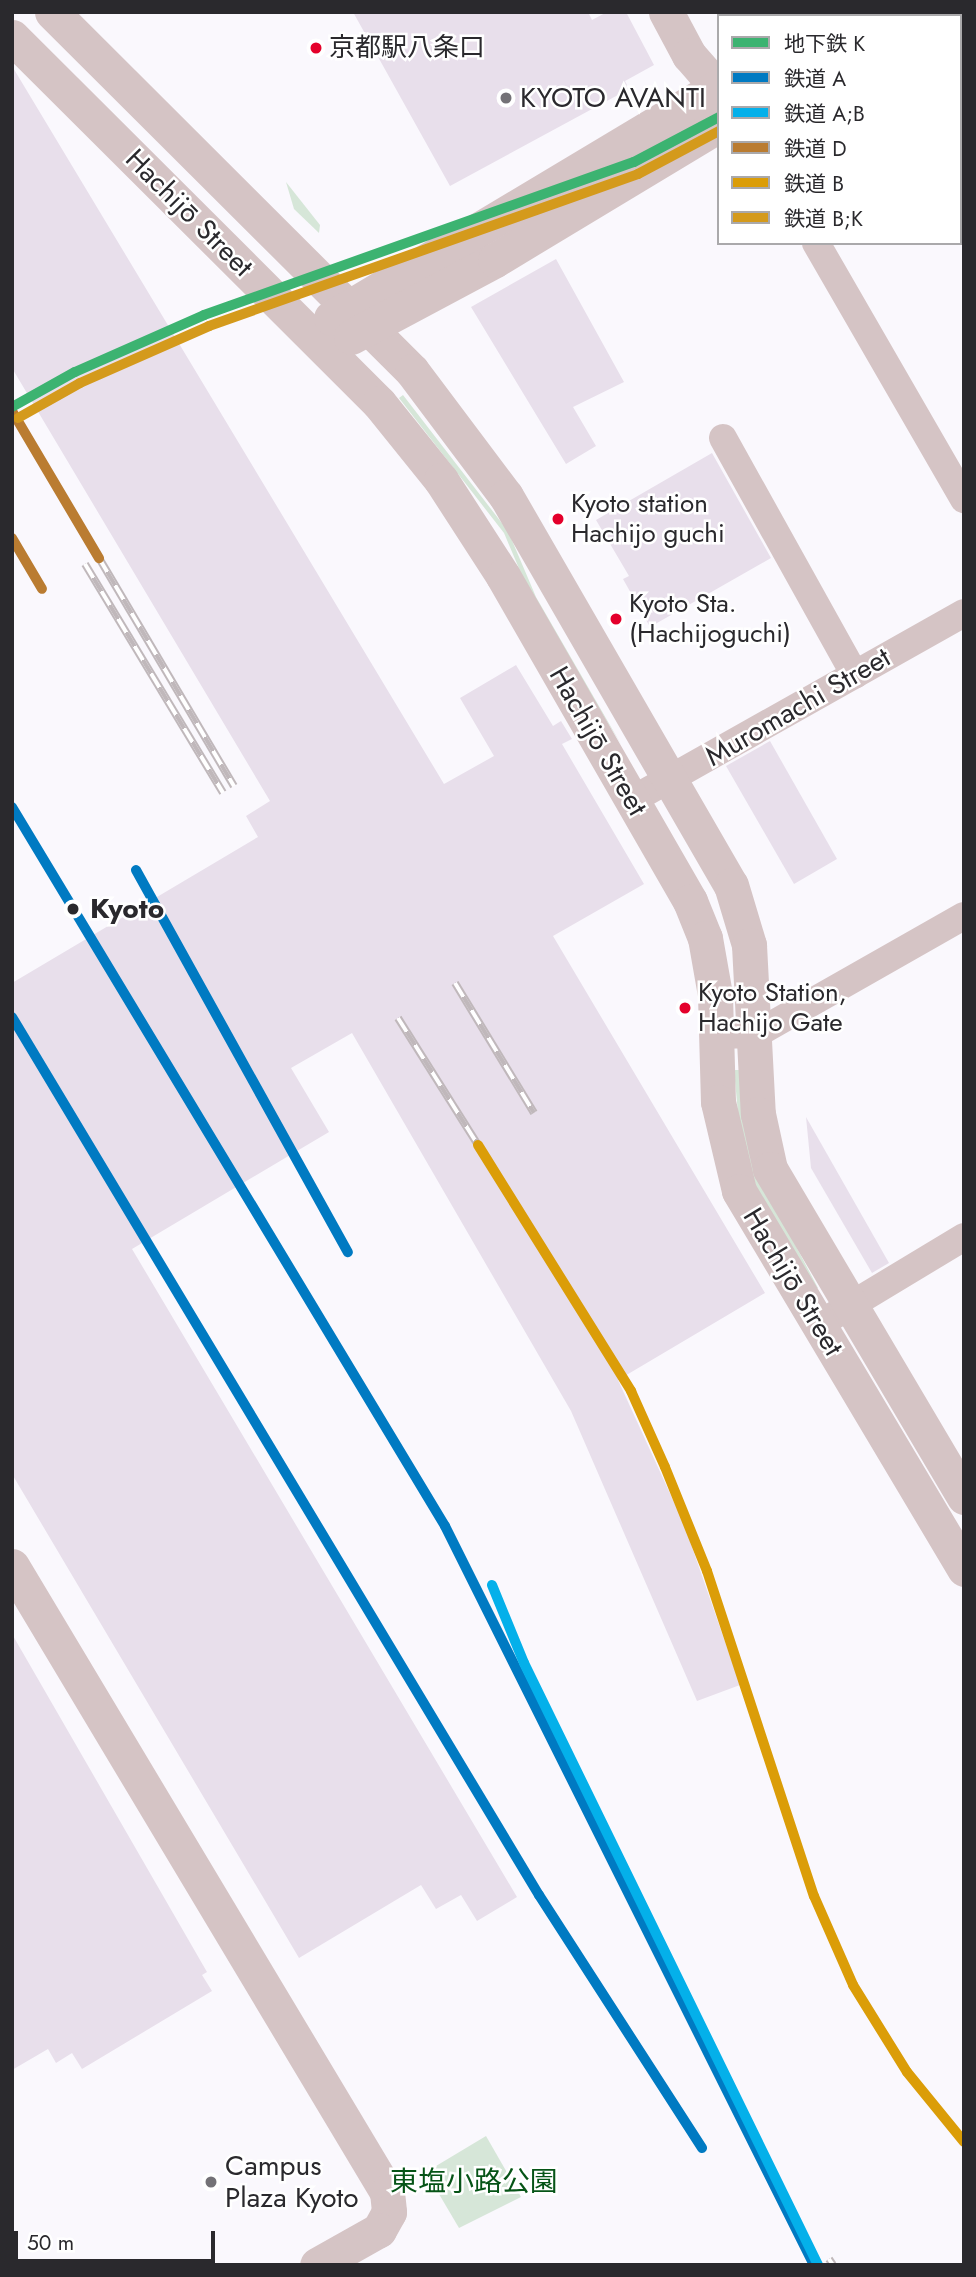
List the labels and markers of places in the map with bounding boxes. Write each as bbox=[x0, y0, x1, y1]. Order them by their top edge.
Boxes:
place label: 京都駅八条口 bbox=[329, 32, 485, 64]
marker: 京都駅八条口 bbox=[309, 41, 323, 55]
place label: KYOTO AVANTI bbox=[520, 81, 706, 115]
marker: KYOTO AVANTI bbox=[498, 90, 514, 106]
place label: Kyoto station Hachijo guchi bbox=[571, 488, 725, 550]
marker: Kyoto station Hachijo guchi bbox=[551, 512, 565, 526]
place label: Kyoto Sta. (Hachijoguchi) bbox=[629, 588, 791, 650]
marker: Kyoto Sta. (Hachijoguchi) bbox=[609, 612, 623, 626]
place label: Kyoto bbox=[90, 892, 164, 926]
marker: Kyoto bbox=[62, 898, 84, 920]
place label: Kyoto Station, Hachijo Gate bbox=[698, 977, 847, 1038]
marker: Kyoto Station, Hachijo Gate bbox=[678, 1001, 692, 1015]
place label: Campus Plaza Kyoto bbox=[225, 2149, 359, 2215]
marker: Campus Plaza Kyoto bbox=[203, 2174, 219, 2190]

